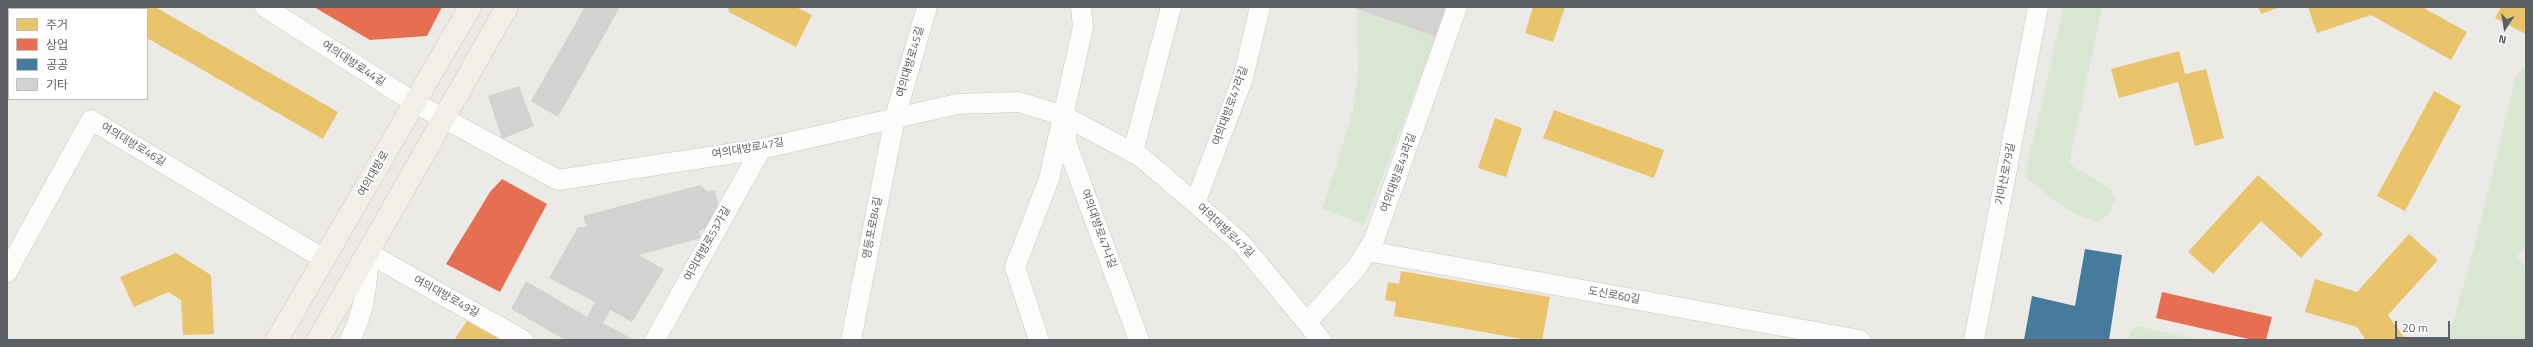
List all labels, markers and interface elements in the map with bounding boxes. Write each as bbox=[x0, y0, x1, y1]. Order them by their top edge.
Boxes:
legend bbox=[8, 8, 148, 100]
north arrow bbox=[2485, 8, 2525, 48]
text: 주거 bbox=[46, 15, 68, 34]
street label: 여의대방로45길 bbox=[895, 25, 927, 99]
text: N bbox=[2497, 31, 2508, 48]
text: 상업 bbox=[46, 35, 68, 54]
street label: 여의대방로44길 bbox=[319, 39, 387, 89]
text: 공공 bbox=[46, 55, 68, 74]
street label: 여의대방로47라길 bbox=[1211, 65, 1251, 147]
text: 기타 bbox=[46, 75, 68, 94]
street label: 여의대방로46길 bbox=[98, 121, 168, 169]
street label: 여의대방로43라길 bbox=[1379, 132, 1419, 214]
street label: 여의대방로47길 bbox=[711, 136, 785, 162]
street label: 가마산로79길 bbox=[1994, 142, 2018, 206]
street label: 여의대방로 bbox=[356, 149, 392, 199]
street label: 여의대방로47나길 bbox=[1078, 188, 1118, 270]
street label: 영등포로84길 bbox=[861, 196, 885, 260]
street label: 여의대방로47길 bbox=[1194, 201, 1256, 261]
street label: 여의대방로53가길 bbox=[682, 204, 734, 284]
street label: 여의대방로49길 bbox=[411, 274, 481, 320]
street label: 도신로60길 bbox=[1587, 285, 1641, 307]
scale bar bbox=[2397, 313, 2452, 339]
text: 20 m bbox=[2402, 318, 2428, 337]

